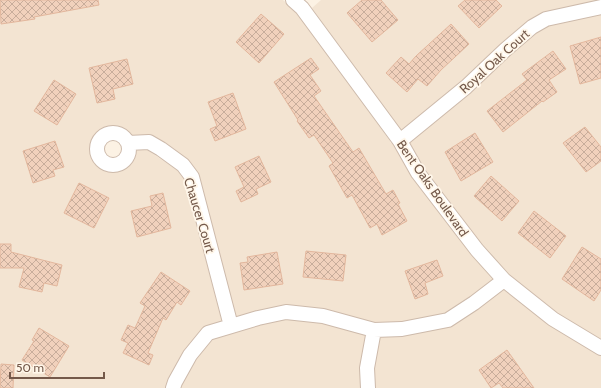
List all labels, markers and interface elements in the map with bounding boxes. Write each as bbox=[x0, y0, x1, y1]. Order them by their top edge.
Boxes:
street label: Royal Oak Court bbox=[456, 25, 533, 97]
street label: Bent Oaks Boulevard bbox=[394, 137, 472, 239]
street label: Chaucer Court bbox=[181, 175, 219, 255]
scale bar bbox=[10, 354, 104, 380]
text: 50 m bbox=[16, 360, 44, 375]

